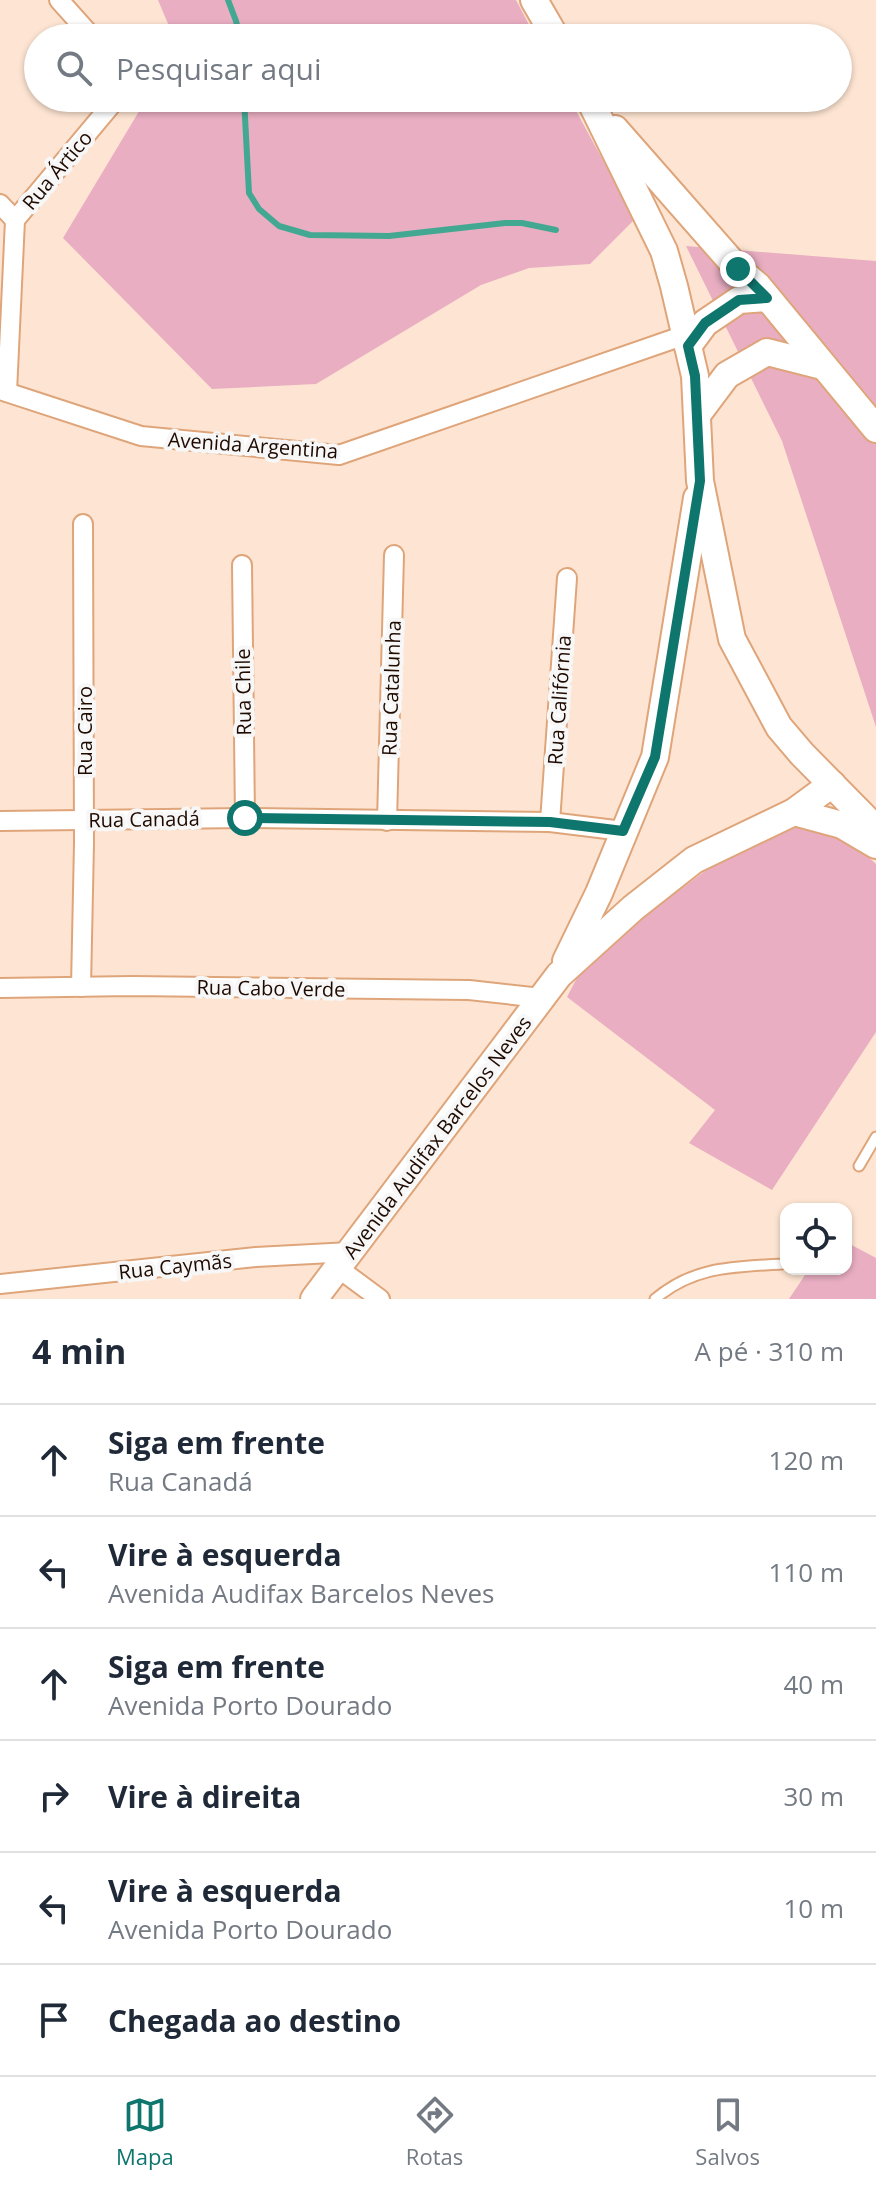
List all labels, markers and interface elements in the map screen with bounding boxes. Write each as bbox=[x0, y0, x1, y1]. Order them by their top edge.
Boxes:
search box bbox=[24, 24, 852, 112]
icon: search bbox=[52, 46, 96, 90]
text: Pesquisar aqui bbox=[116, 48, 322, 89]
street label: Rua Ártico bbox=[16, 125, 98, 215]
route end bbox=[720, 251, 756, 287]
street label: Avenida Argentina bbox=[167, 426, 339, 464]
street label: Rua Catalunha bbox=[375, 620, 407, 756]
street label: Rua Califórnia bbox=[541, 634, 577, 766]
street label: Rua Chile bbox=[229, 648, 257, 736]
street label: Rua Cairo bbox=[71, 686, 98, 776]
route start bbox=[227, 800, 263, 836]
street label: Rua Canadá bbox=[88, 805, 200, 833]
street label: Rua Cabo Verde bbox=[196, 973, 346, 1003]
street label: Avenida Audifax Barcelos Neves bbox=[337, 1010, 537, 1264]
map controls bbox=[780, 1203, 852, 1275]
button: locate bbox=[780, 1203, 852, 1275]
street label: Rua Caymãs bbox=[117, 1247, 233, 1285]
text: 4 min bbox=[32, 1328, 126, 1374]
text: A pé · 310 m bbox=[695, 1333, 844, 1369]
text: Siga em frente bbox=[108, 1422, 325, 1463]
icon: ahead bbox=[32, 1438, 76, 1482]
text: 120 m bbox=[769, 1442, 844, 1478]
text: Rua Canadá bbox=[108, 1463, 253, 1499]
text: Vire à esquerda bbox=[108, 1534, 342, 1575]
icon: left bbox=[32, 1550, 76, 1594]
text: 110 m bbox=[769, 1554, 844, 1590]
text: Avenida Audifax Barcelos Neves bbox=[108, 1575, 494, 1611]
text: Siga em frente bbox=[108, 1646, 325, 1687]
icon: ahead bbox=[32, 1662, 76, 1706]
text: 40 m bbox=[783, 1666, 844, 1702]
text: Avenida Porto Dourado bbox=[108, 1687, 392, 1723]
icon: right bbox=[32, 1774, 76, 1818]
text: Vire à direita bbox=[108, 1776, 302, 1817]
text: 30 m bbox=[783, 1778, 844, 1814]
text: Vire à esquerda bbox=[108, 1870, 342, 1911]
icon: left bbox=[32, 1886, 76, 1930]
text: 10 m bbox=[783, 1890, 844, 1926]
text: Avenida Porto Dourado bbox=[108, 1911, 392, 1947]
icon: arrive bbox=[32, 1998, 76, 2042]
text: Chegada ao destino bbox=[108, 2000, 401, 2041]
tab: Mapa bbox=[116, 2093, 174, 2171]
tab: Rotas bbox=[406, 2093, 463, 2171]
tab: Salvos bbox=[695, 2093, 760, 2171]

